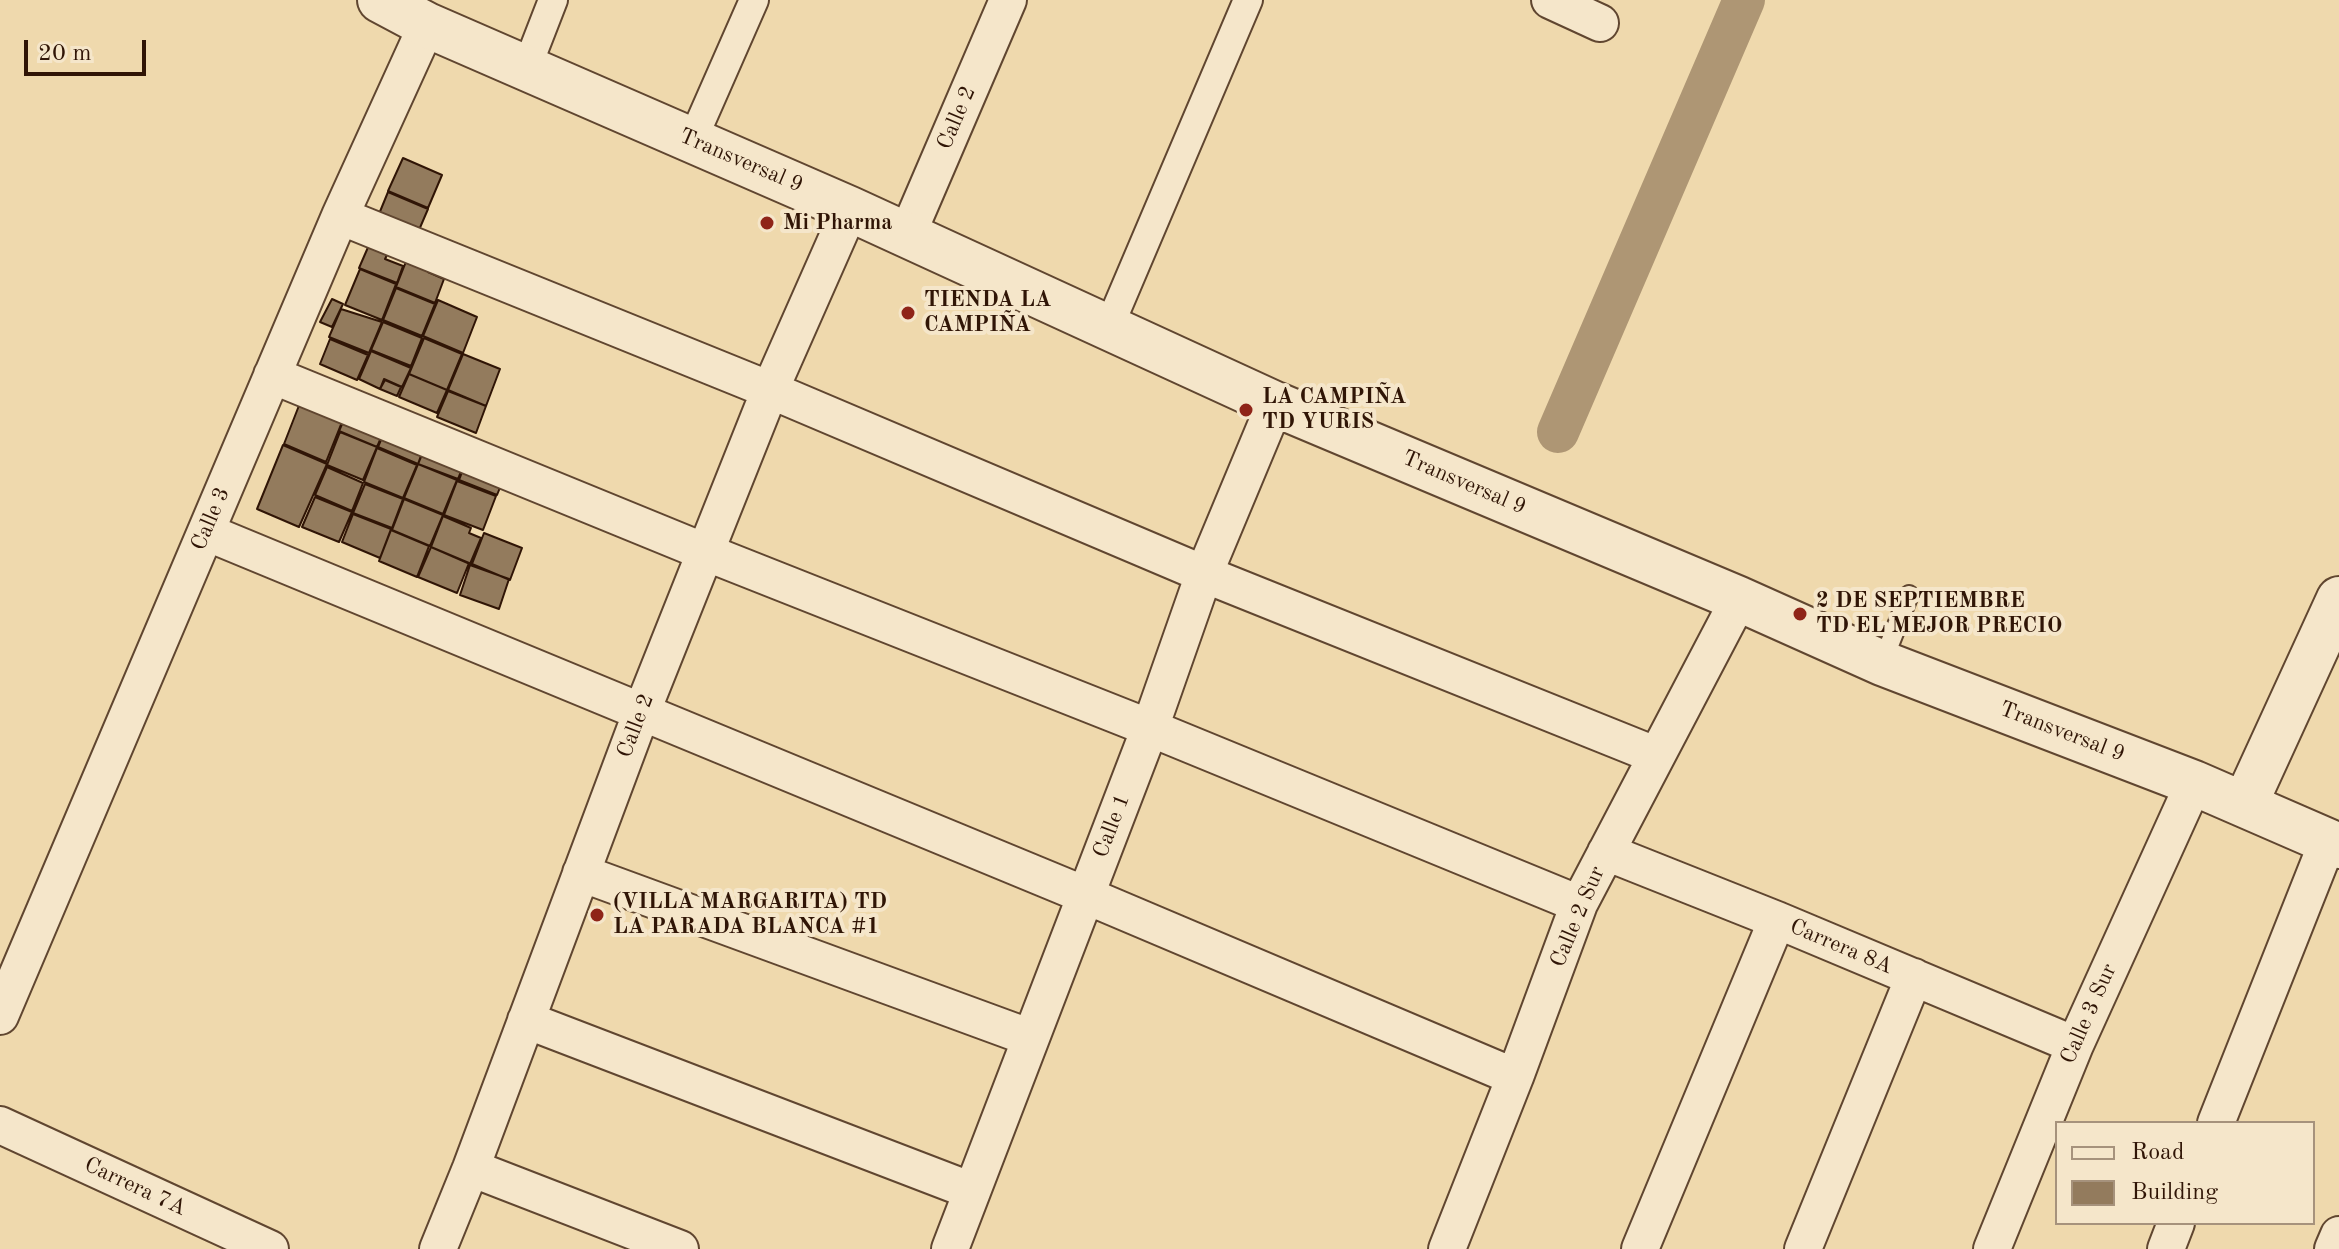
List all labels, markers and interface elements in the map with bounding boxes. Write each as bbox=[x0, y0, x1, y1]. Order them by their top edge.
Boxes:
scale bar bbox=[28, 24, 150, 74]
text: 20 m bbox=[38, 42, 92, 66]
street label: Calle 2 bbox=[932, 82, 982, 154]
street label: Transversal 9 bbox=[675, 123, 807, 199]
place label: Mi Pharma bbox=[783, 210, 893, 236]
marker: Mi Pharma bbox=[758, 214, 776, 232]
place label: TIENDA LA CAMPIÑA bbox=[924, 287, 1051, 338]
marker: TIENDA LA CAMPIÑA bbox=[899, 304, 917, 322]
place label: LA CAMPIÑA TD YURIS bbox=[1262, 384, 1406, 436]
marker: LA CAMPIÑA TD YURIS bbox=[1237, 401, 1255, 419]
street label: Transversal 9 bbox=[1398, 445, 1530, 521]
street label: Calle 3 bbox=[186, 483, 236, 555]
place label: 2 DE SEPTIEMBRE TD EL MEJOR PRECIO bbox=[1816, 588, 2062, 640]
marker: 2 DE SEPTIEMBRE TD EL MEJOR PRECIO bbox=[1791, 605, 1809, 623]
street label: Calle 2 bbox=[612, 690, 660, 762]
street label: Transversal 9 bbox=[1996, 696, 2128, 768]
street label: Calle 1 bbox=[1088, 790, 1136, 862]
street label: Calle 2 Sur bbox=[1545, 863, 1611, 971]
place label: (VILLA MARGARITA) TD LA PARADA BLANCA #1 bbox=[613, 889, 887, 940]
marker: (VILLA MARGARITA) TD LA PARADA BLANCA #1 bbox=[588, 906, 606, 924]
street label: Carrera 8A bbox=[1785, 913, 1897, 981]
street label: Calle 3 Sur bbox=[2055, 960, 2123, 1068]
legend bbox=[2055, 1121, 2315, 1225]
text: Road bbox=[2131, 1141, 2184, 1165]
street label: Carrera 7A bbox=[80, 1152, 190, 1222]
text: Building bbox=[2131, 1181, 2218, 1205]

